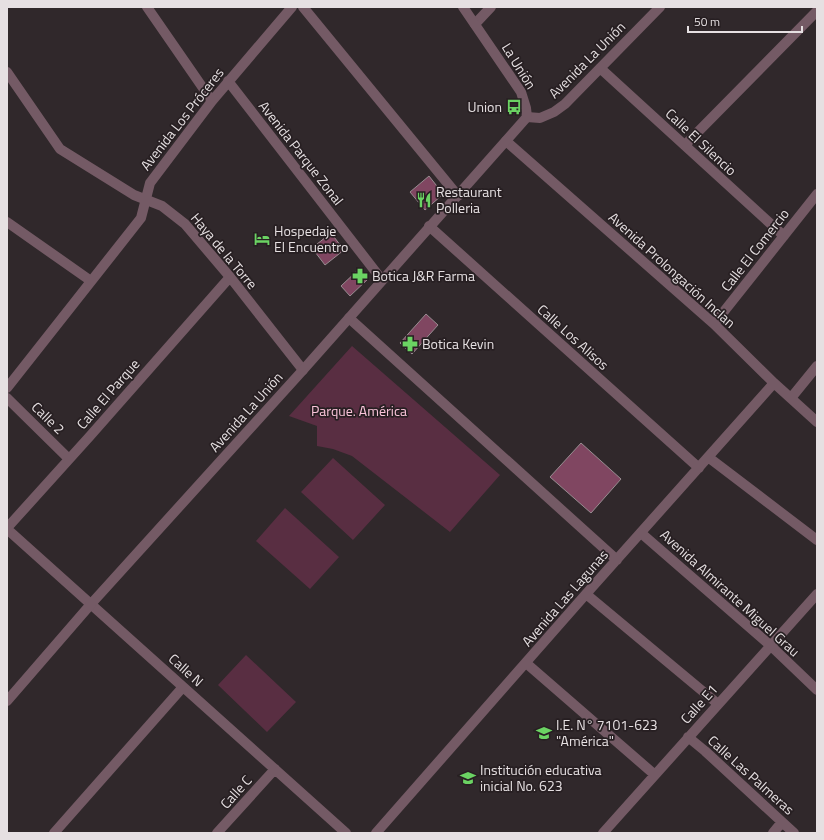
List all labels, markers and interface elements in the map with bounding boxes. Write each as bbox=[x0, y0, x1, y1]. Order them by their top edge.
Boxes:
scale bar bbox=[688, 8, 802, 34]
text: 50 m bbox=[694, 12, 720, 31]
street label: Avenida La Unión bbox=[543, 16, 630, 103]
street label: La Unión bbox=[497, 38, 542, 93]
street label: Avenida Los Próceres bbox=[135, 63, 228, 175]
street label: Avenida Parque Zonal bbox=[254, 96, 349, 209]
place label: Union bbox=[467, 96, 502, 117]
bus stop icon: Union bbox=[505, 98, 523, 116]
street label: Calle El Silencio bbox=[661, 103, 742, 180]
place label: Restaurant Polleria bbox=[436, 181, 502, 218]
restaurant icon: Restaurant Polleria bbox=[415, 191, 433, 209]
street label: Calle El Comercio bbox=[715, 204, 794, 296]
street label: Avenida Prolongación Inclan bbox=[604, 207, 741, 333]
street label: Haya de la Torre bbox=[186, 208, 263, 293]
place label: Hospedaje El Encuentro bbox=[274, 220, 348, 257]
hotel icon: Hospedaje El Encuentro bbox=[253, 230, 271, 248]
place label: Botica J&R Farma bbox=[372, 265, 475, 286]
pharmacy icon: Botica J&R Farma bbox=[351, 267, 369, 285]
street label: Calle Los Alisos bbox=[533, 299, 614, 375]
place label: Botica Kevin bbox=[422, 333, 494, 354]
pharmacy icon: Botica Kevin bbox=[401, 335, 419, 353]
street label: Calle El Parque bbox=[71, 354, 144, 433]
street label: Avenida La Unión bbox=[204, 367, 287, 456]
street label: Calle 2 bbox=[27, 397, 70, 439]
park label: Parque. América bbox=[311, 400, 407, 421]
street label: Avenida Almirante Miguel Grau bbox=[656, 524, 805, 661]
street label: Avenida Las Lagunas bbox=[516, 545, 613, 651]
street label: Calle N bbox=[164, 648, 208, 691]
street label: Calle E1 bbox=[675, 679, 722, 728]
place label: I.E. N° 7101-623 "América" bbox=[556, 714, 658, 751]
school or university icon: I.E. N° 7101-623 "América" bbox=[535, 724, 553, 742]
street label: Calle Las Palmeras bbox=[703, 730, 799, 819]
place label: Institución educativa inicial No. 623 bbox=[480, 759, 602, 796]
school or university icon: Institución educativa inicial No. 623 bbox=[459, 769, 477, 787]
street label: Calle C bbox=[215, 770, 257, 813]

